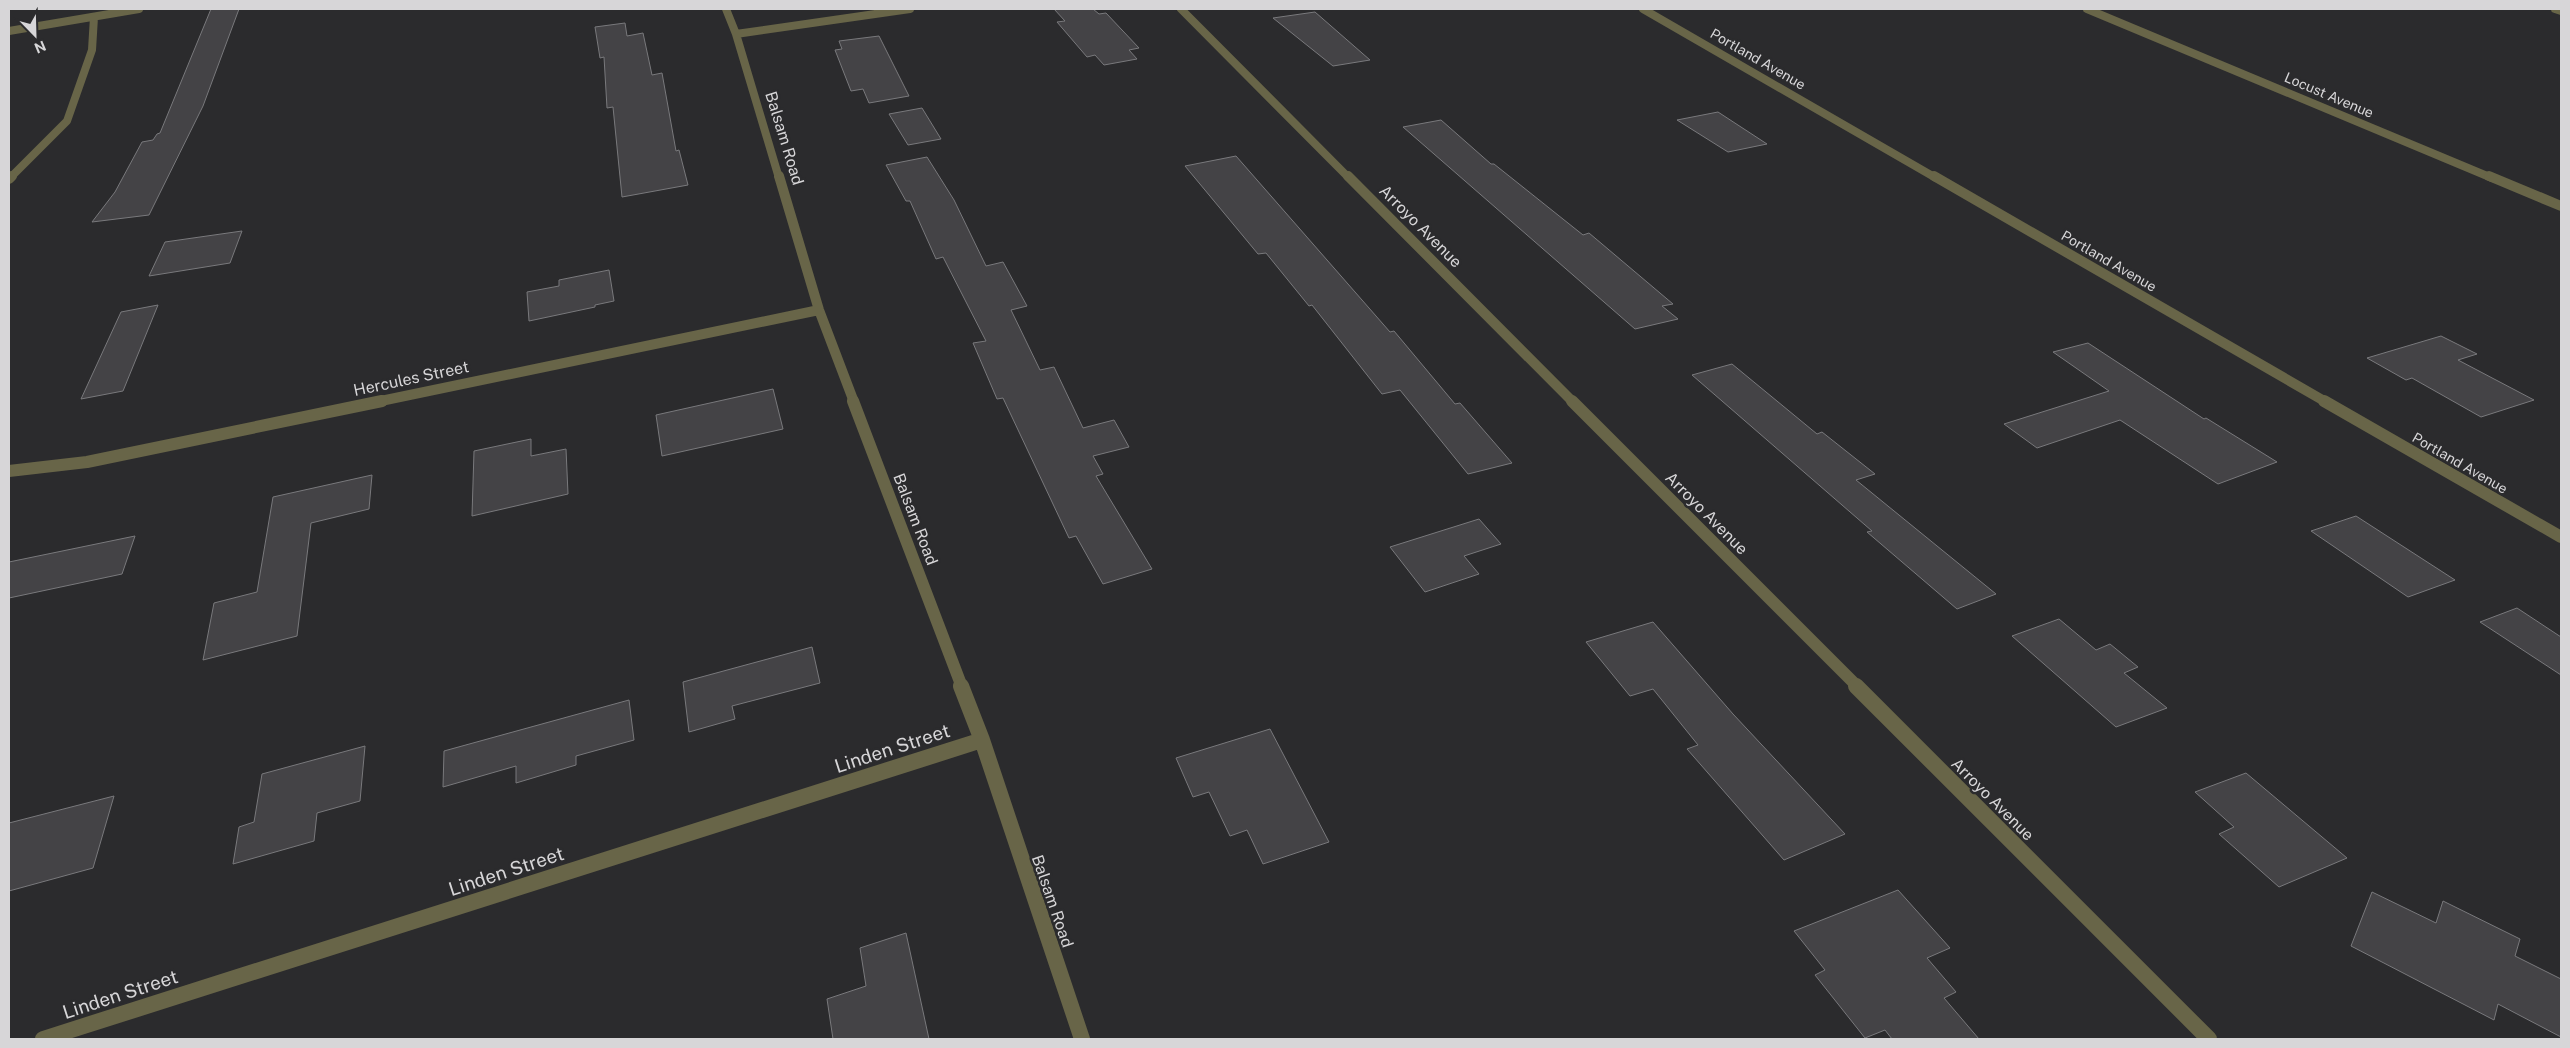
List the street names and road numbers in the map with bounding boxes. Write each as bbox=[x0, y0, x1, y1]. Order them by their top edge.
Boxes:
street label: Portland Avenue bbox=[1708, 25, 1808, 93]
street label: Locust Avenue bbox=[2282, 69, 2376, 121]
street label: Balsam Road bbox=[761, 89, 808, 187]
street label: Arroyo Avenue bbox=[1375, 181, 1466, 272]
street label: Portland Avenue bbox=[2059, 227, 2159, 295]
street label: Hercules Street bbox=[352, 357, 471, 400]
street label: Portland Avenue bbox=[2410, 429, 2510, 497]
street label: Arroyo Avenue bbox=[1661, 468, 1752, 559]
street label: Balsam Road bbox=[889, 471, 942, 568]
street label: Linden Street bbox=[832, 719, 952, 777]
street label: Arroyo Avenue bbox=[1947, 754, 2038, 845]
street label: Linden Street bbox=[446, 842, 566, 900]
street label: Balsam Road bbox=[1028, 852, 1077, 950]
street label: Linden Street bbox=[60, 965, 180, 1023]

